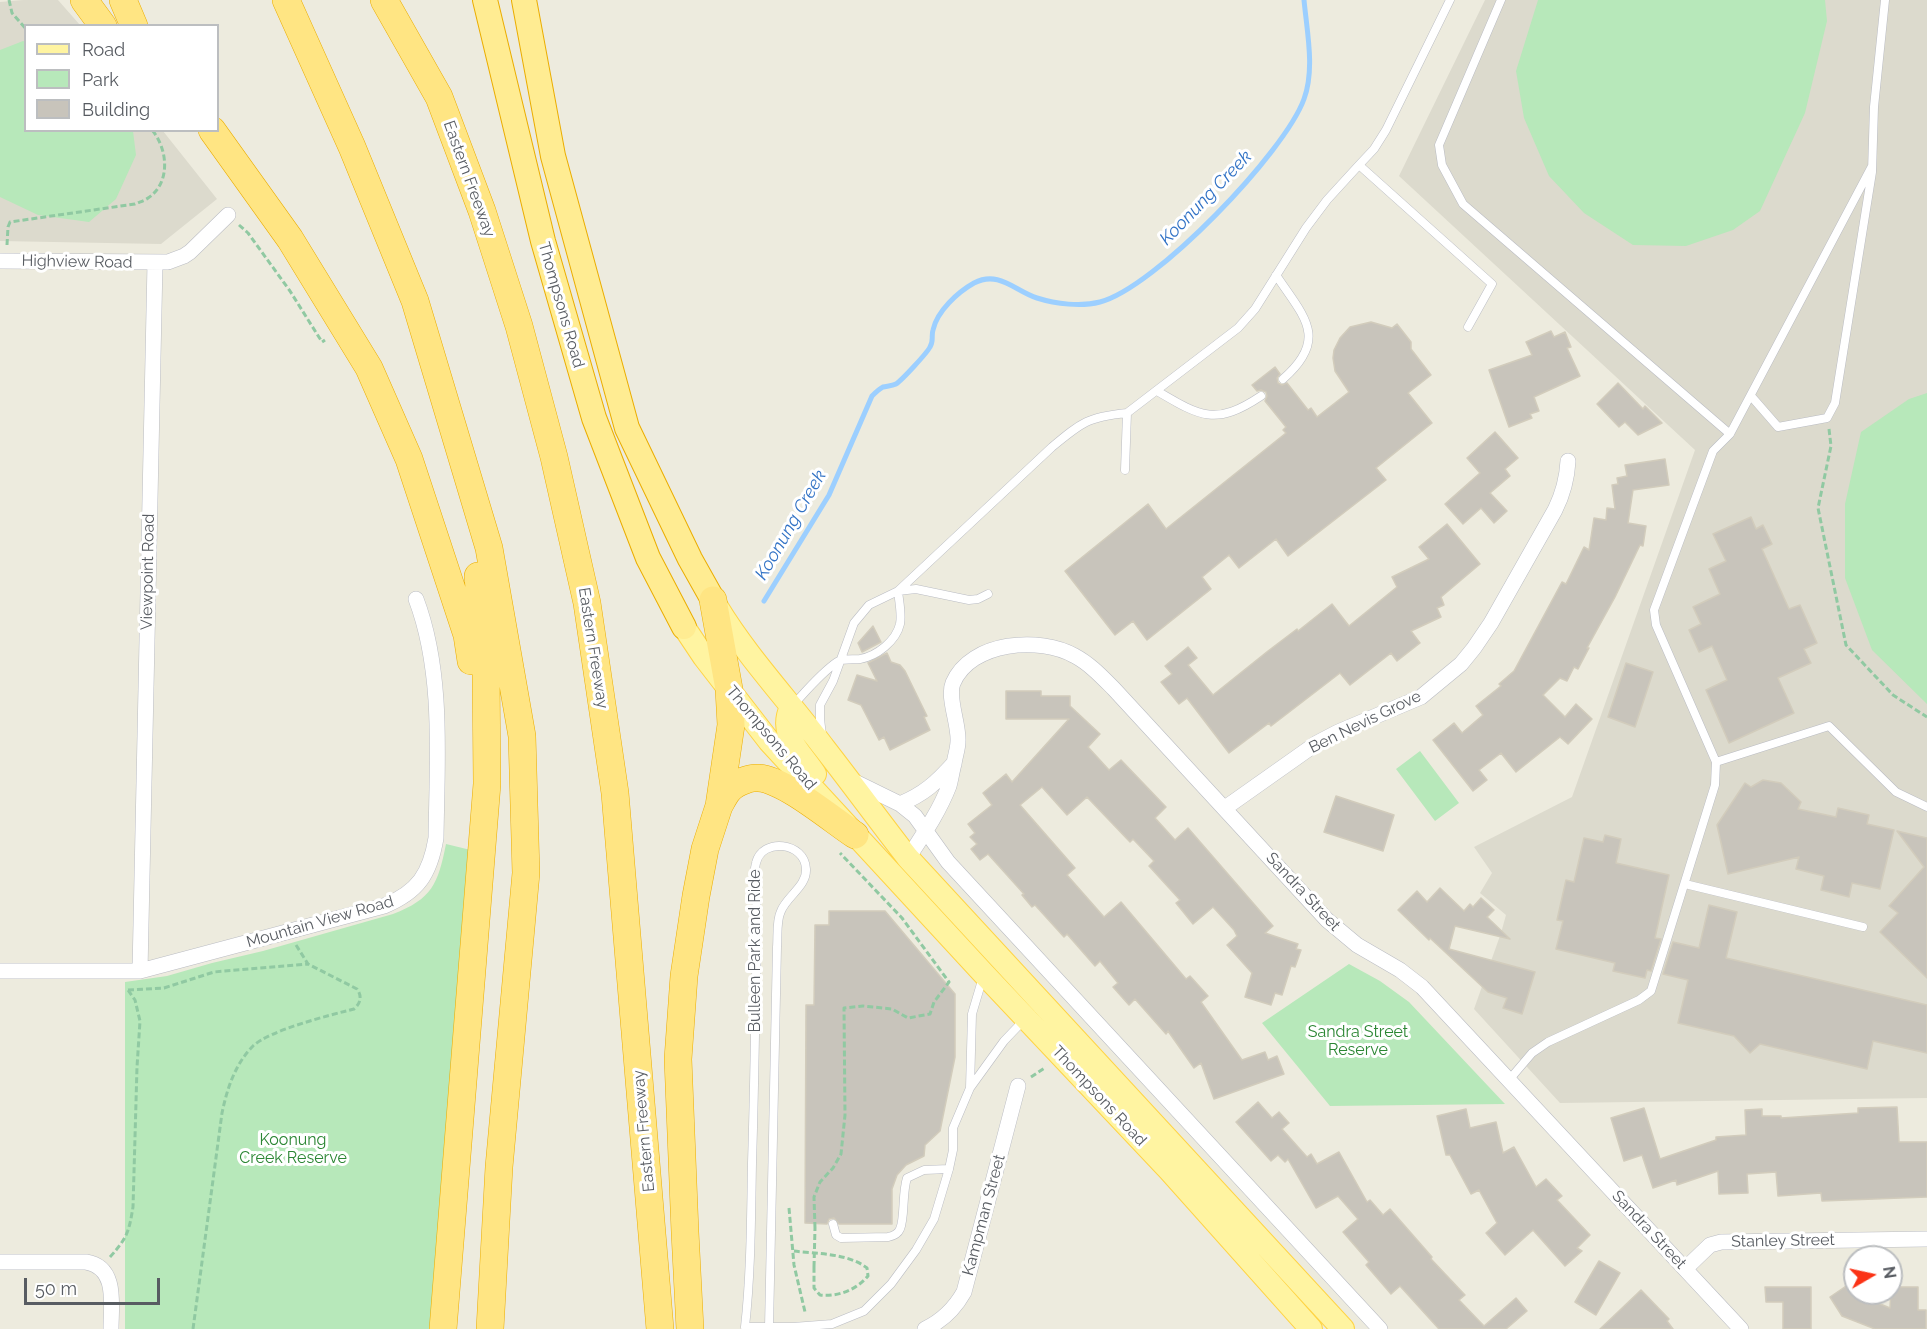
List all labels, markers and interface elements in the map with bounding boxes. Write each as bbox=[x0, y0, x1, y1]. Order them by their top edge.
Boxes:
legend bbox=[24, 24, 219, 132]
text: Road bbox=[82, 39, 125, 60]
text: Park bbox=[82, 69, 119, 90]
text: Building bbox=[82, 99, 150, 120]
street label: Eastern Freeway bbox=[439, 118, 499, 240]
water label: Koonung Creek bbox=[1155, 146, 1257, 250]
street label: Thompsons Road bbox=[534, 240, 588, 370]
street label: Highview Road bbox=[21, 251, 133, 273]
water label: Koonung Creek bbox=[751, 466, 831, 584]
street label: Viewpoint Road bbox=[137, 514, 159, 630]
street label: Eastern Freeway bbox=[574, 586, 612, 710]
street label: Thompsons Road bbox=[722, 682, 820, 794]
street label: Ben Nevis Grove bbox=[1306, 687, 1424, 757]
street label: Sandra Street bbox=[1262, 849, 1344, 935]
street label: Bulleen Park and Ride bbox=[745, 869, 765, 1033]
street label: Mountain View Road bbox=[244, 892, 396, 952]
park label: Sandra Street Reserve bbox=[1308, 1022, 1408, 1060]
street label: Thompsons Road bbox=[1048, 1042, 1150, 1150]
street label: Eastern Freeway bbox=[629, 1069, 659, 1193]
park label: Koonung Creek Reserve bbox=[239, 1130, 347, 1168]
street label: Kampman Street bbox=[959, 1152, 1009, 1278]
street label: Sandra Street bbox=[1608, 1187, 1690, 1273]
street label: Stanley Street bbox=[1731, 1230, 1835, 1252]
north arrow bbox=[1843, 1245, 1903, 1305]
text: N bbox=[1879, 1265, 1900, 1280]
scale bar bbox=[27, 1266, 164, 1304]
text: 50 m bbox=[35, 1278, 77, 1299]

